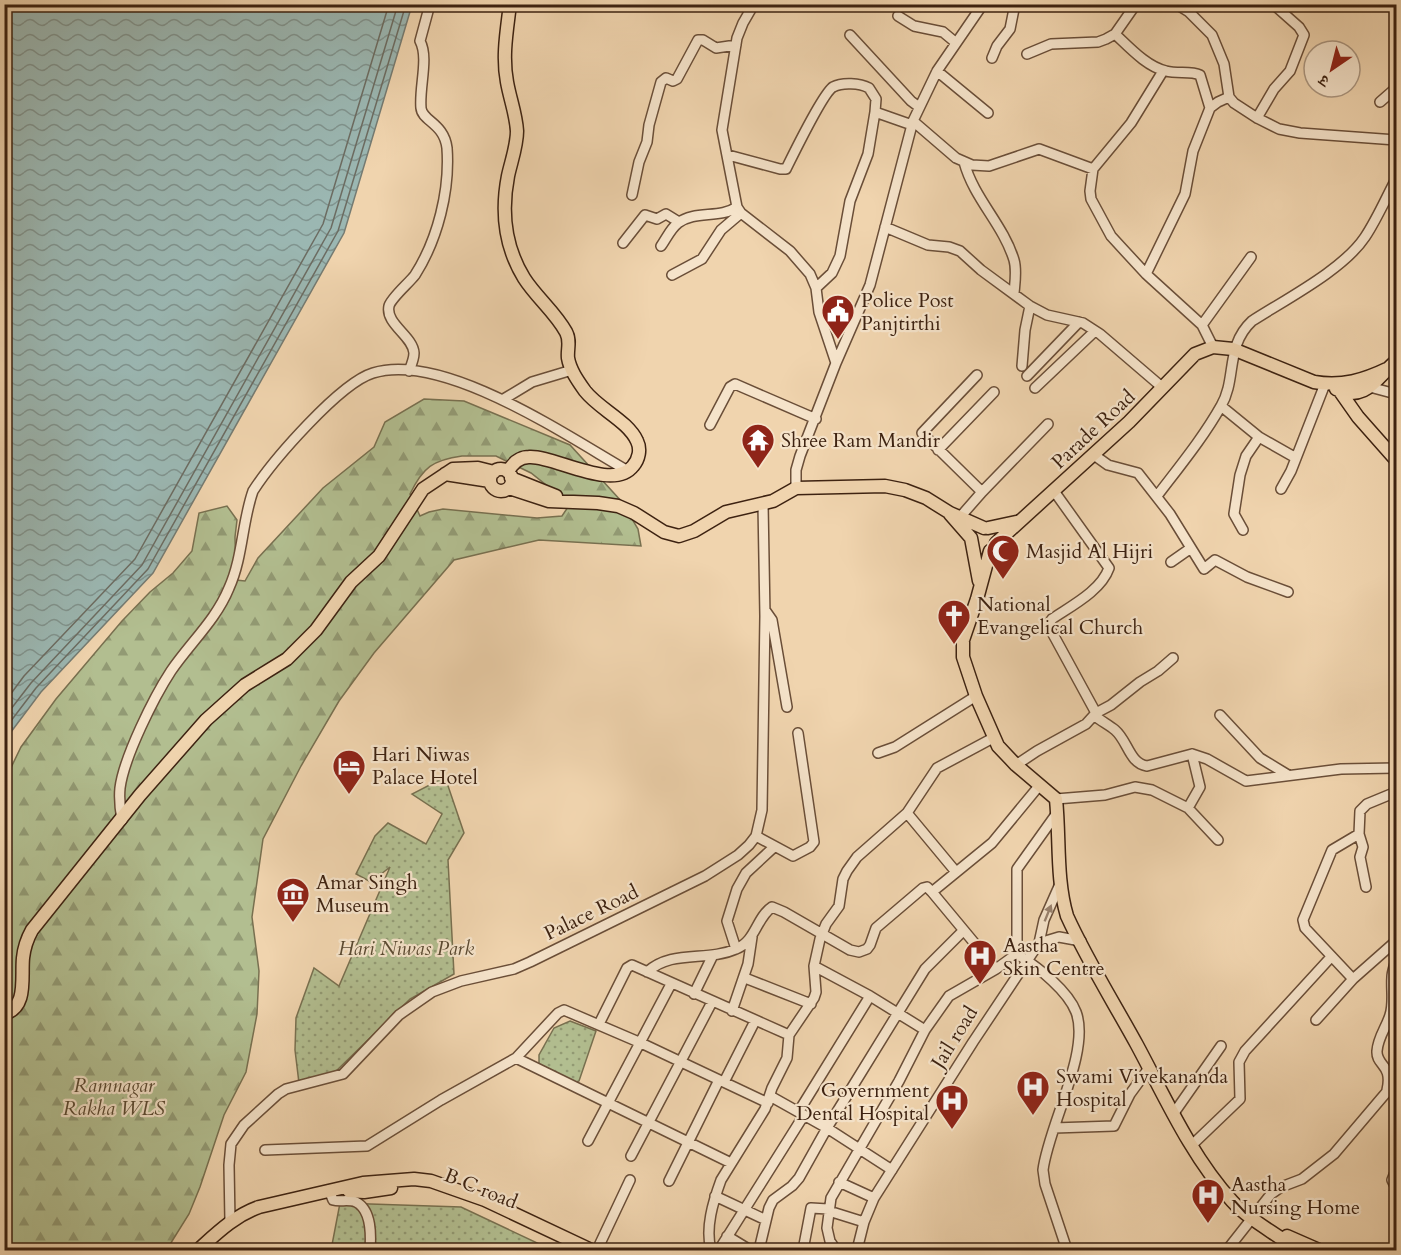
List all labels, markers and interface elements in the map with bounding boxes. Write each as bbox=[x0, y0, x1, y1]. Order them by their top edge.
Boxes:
north arrow bbox=[1302, 39, 1362, 99]
text: उ bbox=[1313, 68, 1334, 92]
place label: Police Post Panjtirthi bbox=[861, 287, 954, 337]
public building icon: Police Post Panjtirthi bbox=[820, 293, 856, 340]
street label: Parade Road bbox=[1046, 383, 1141, 475]
temple icon: Shree Ram Mandir bbox=[740, 422, 776, 469]
place label: Shree Ram Mandir bbox=[781, 427, 941, 454]
mosque icon: Masjid Al Hijri bbox=[985, 533, 1021, 580]
place label: Masjid Al Hijri bbox=[1026, 538, 1153, 565]
place label: National Evangelical Church bbox=[977, 591, 1143, 641]
church icon: National Evangelical Church bbox=[936, 598, 972, 645]
place label: Hari Niwas Palace Hotel bbox=[372, 741, 478, 791]
hotel icon: Hari Niwas Palace Hotel bbox=[331, 748, 367, 795]
place label: Amar Singh Museum bbox=[316, 869, 418, 919]
museum icon: Amar Singh Museum bbox=[275, 876, 311, 923]
street label: Palace Road bbox=[540, 878, 643, 947]
one-way arrow bbox=[1043, 903, 1053, 921]
place label: Aastha Skin Centre bbox=[1003, 932, 1105, 982]
park label: Hari Niwas Park bbox=[338, 935, 474, 962]
hospital icon: Aastha Skin Centre bbox=[962, 938, 998, 985]
street label: Jail road bbox=[923, 1001, 984, 1076]
place label: Swami Vivekananda Hospital bbox=[1056, 1063, 1228, 1113]
hospital icon: Swami Vivekananda Hospital bbox=[1015, 1069, 1051, 1116]
park label: Ramnagar Rakha WLS bbox=[63, 1072, 165, 1122]
place label: Government Dental Hospital bbox=[796, 1077, 930, 1127]
hospital icon: Government Dental Hospital bbox=[934, 1083, 970, 1130]
street label: B C road bbox=[440, 1162, 522, 1216]
place label: Aastha Nursing Home bbox=[1231, 1171, 1360, 1221]
hospital icon: Aastha Nursing Home bbox=[1190, 1177, 1226, 1224]

